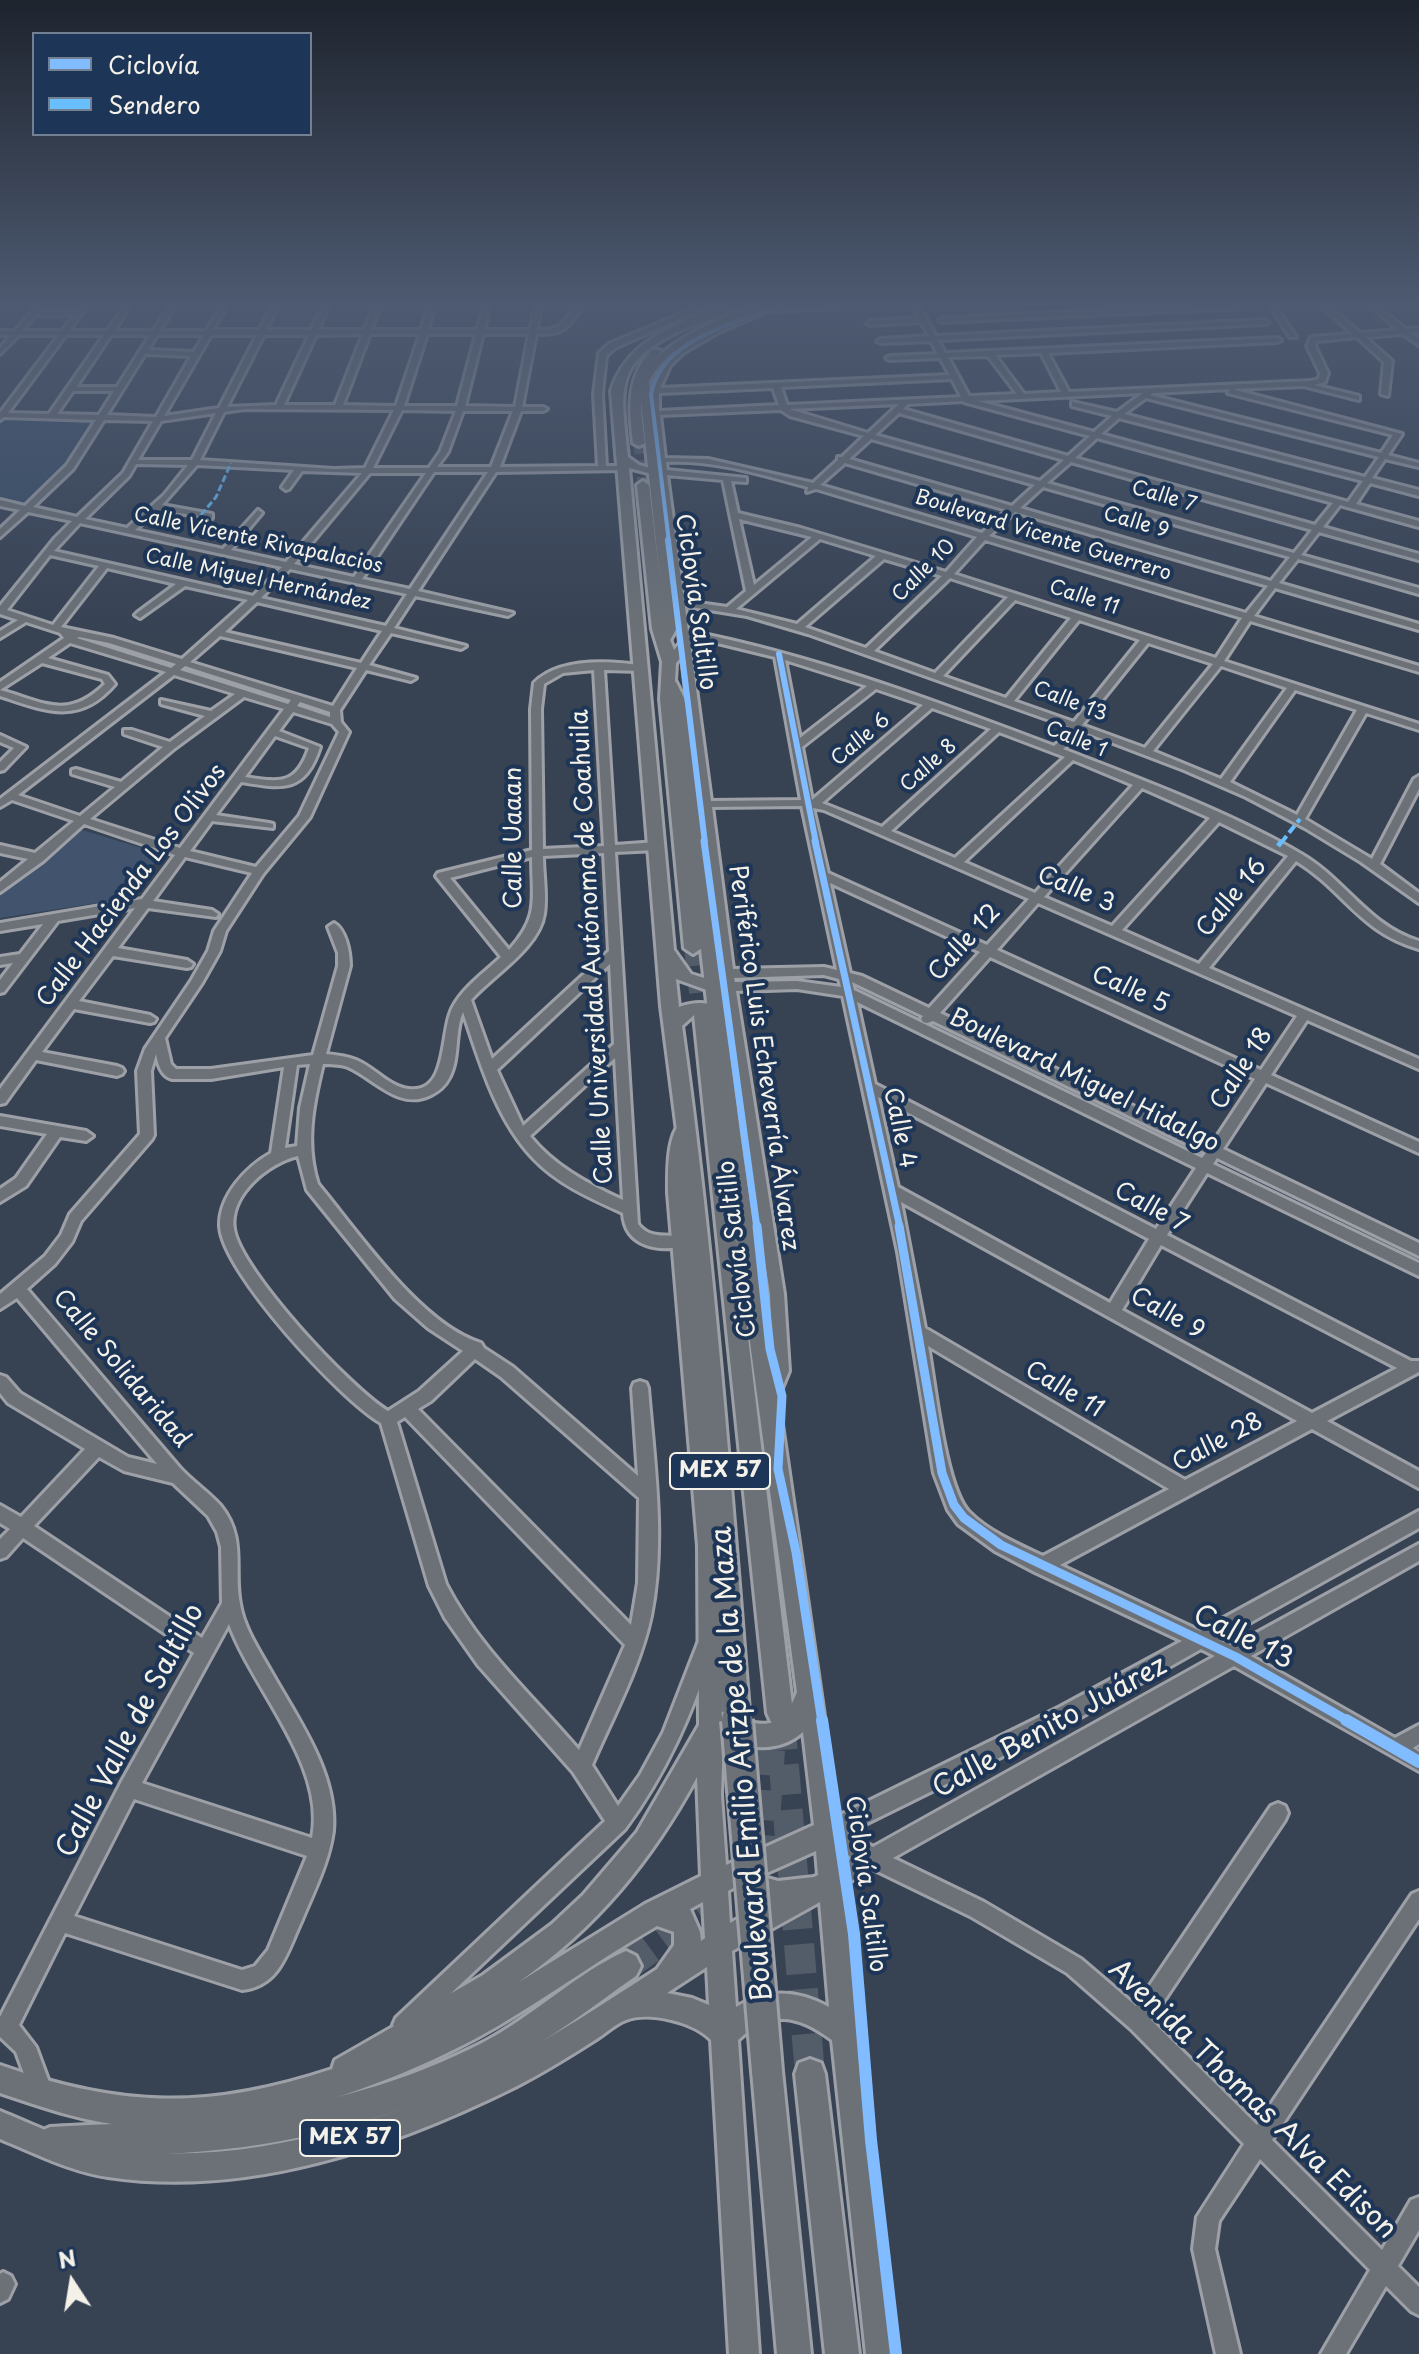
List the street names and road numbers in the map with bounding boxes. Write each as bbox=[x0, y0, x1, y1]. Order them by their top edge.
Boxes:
street label: Calle 7 bbox=[1129, 476, 1199, 518]
street label: Boulevard Vicente Guerrero bbox=[912, 486, 1174, 586]
street label: Calle 9 bbox=[1101, 502, 1171, 544]
street label: Calle Vicente Rivapalacios bbox=[131, 503, 385, 579]
street label: Ciclovía Saltillo bbox=[668, 512, 722, 692]
street label: Calle 10 bbox=[888, 535, 960, 607]
street label: Calle Miguel Hernández bbox=[143, 544, 373, 616]
street label: Calle 11 bbox=[1046, 575, 1122, 621]
street label: Calle 13 bbox=[1030, 677, 1110, 727]
street label: Calle Universidad Autónoma de Coahuila bbox=[566, 709, 620, 1185]
street label: Calle 6 bbox=[827, 709, 895, 771]
street label: Calle 1 bbox=[1042, 717, 1110, 763]
street label: Calle 8 bbox=[896, 734, 962, 798]
street label: Calle Hacienda Los Olivos bbox=[31, 759, 233, 1013]
street label: Calle Uaaan bbox=[500, 767, 528, 909]
street label: Calle 16 bbox=[1191, 853, 1273, 943]
street label: Calle 3 bbox=[1033, 861, 1119, 919]
street label: Periférico Luis Echeverría Álvarez bbox=[722, 863, 804, 1253]
street label: Calle 12 bbox=[923, 898, 1007, 988]
street label: Calle 5 bbox=[1087, 960, 1173, 1020]
street label: Boulevard Miguel Hidalgo bbox=[944, 1003, 1224, 1159]
street label: Calle 18 bbox=[1205, 1023, 1279, 1115]
street label: Calle 4 bbox=[876, 1085, 922, 1171]
street label: Ciclovía Saltillo bbox=[713, 1159, 763, 1339]
street label: Calle 7 bbox=[1109, 1177, 1193, 1239]
street label: Calle 9 bbox=[1125, 1282, 1209, 1346]
street label: Calle Solidaridad bbox=[46, 1284, 196, 1454]
street label: Calle 11 bbox=[1020, 1355, 1108, 1425]
street label: Calle 28 bbox=[1168, 1407, 1268, 1479]
road number: MEX 57 bbox=[670, 1453, 770, 1489]
street label: Boulevard Emilio Arizpe de la Maza bbox=[706, 1525, 780, 2003]
street label: Calle Valle de Saltillo bbox=[50, 1598, 212, 1864]
street label: Calle 13 bbox=[1187, 1598, 1299, 1678]
street label: Calle Benito Juárez bbox=[927, 1650, 1173, 1806]
street label: Ciclovía Saltillo bbox=[838, 1794, 892, 1974]
street label: Avenida Thomas Alva Edison bbox=[1101, 1953, 1403, 2247]
road number: MEX 57 bbox=[300, 2120, 400, 2156]

